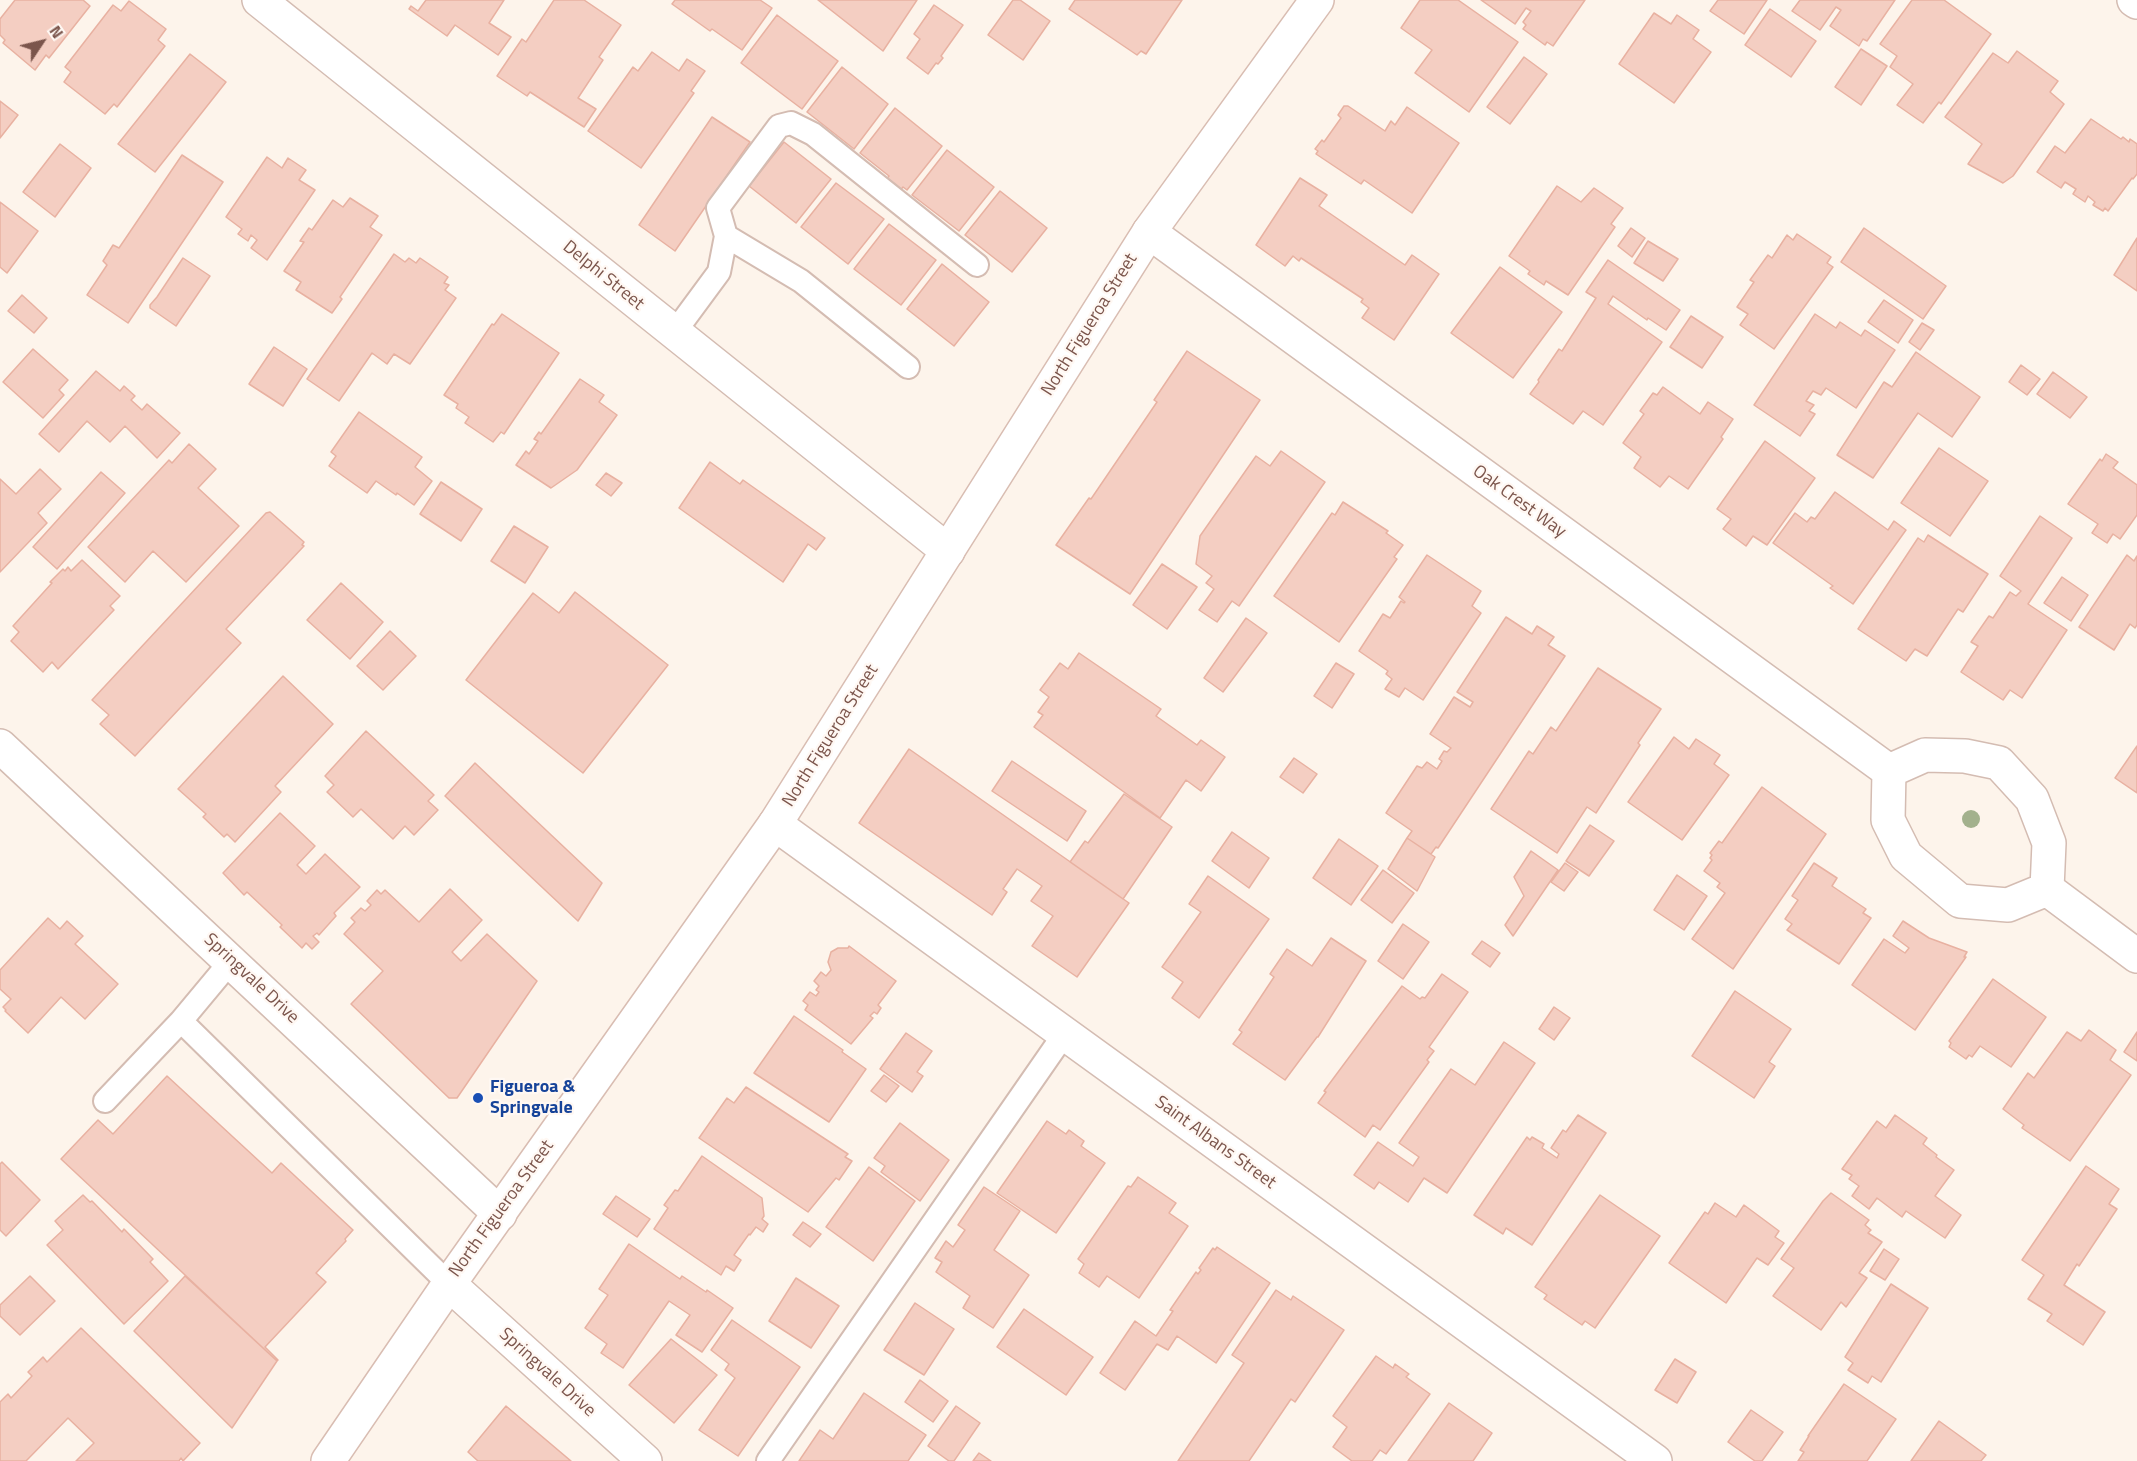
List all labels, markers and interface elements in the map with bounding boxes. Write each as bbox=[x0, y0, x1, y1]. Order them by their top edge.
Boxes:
north arrow bbox=[12, 12, 72, 72]
text: N bbox=[44, 20, 70, 43]
street label: Delphi Street bbox=[558, 237, 648, 315]
street label: North Figueroa Street bbox=[1037, 250, 1143, 400]
street label: Oak Crest Way bbox=[1468, 461, 1570, 543]
street label: North Figueroa Street bbox=[778, 661, 884, 811]
street label: Springvale Drive bbox=[199, 929, 303, 1029]
place label: Figueroa & Springvale bbox=[490, 1077, 575, 1120]
marker: Figueroa & Springvale bbox=[471, 1091, 485, 1105]
street label: Saint Albans Street bbox=[1150, 1092, 1280, 1194]
street label: North Figueroa Street bbox=[445, 1136, 559, 1282]
street label: Springvale Drive bbox=[494, 1324, 600, 1422]

